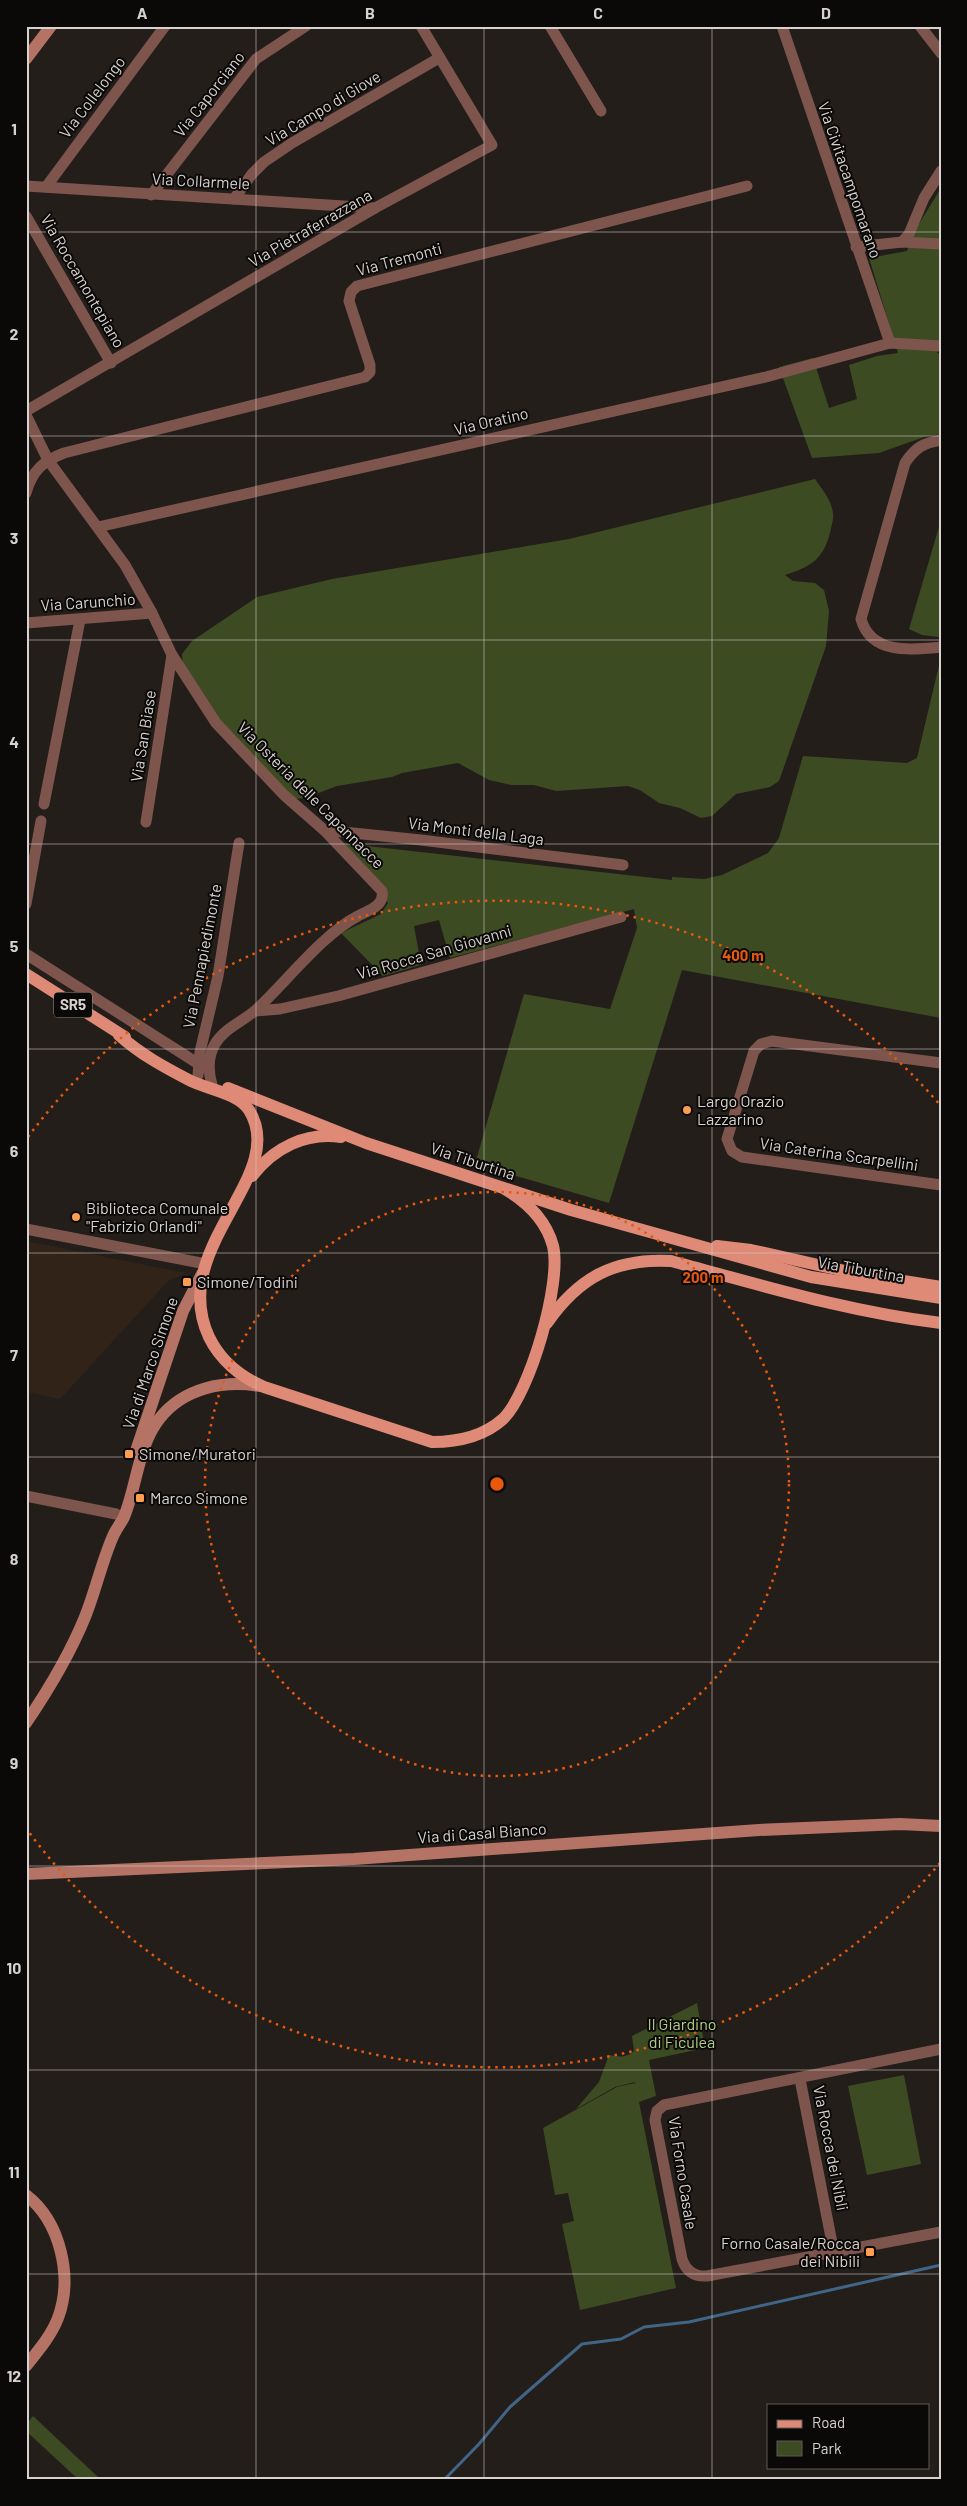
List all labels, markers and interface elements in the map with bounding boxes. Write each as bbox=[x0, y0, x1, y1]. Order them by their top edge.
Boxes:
text: A bbox=[137, 3, 148, 22]
text: B bbox=[365, 3, 375, 22]
text: C bbox=[593, 3, 603, 22]
text: D bbox=[821, 3, 831, 22]
street label: Via Caporciano bbox=[169, 47, 248, 140]
street label: Via Collelongo bbox=[55, 52, 129, 141]
street label: Via Campo di Giove bbox=[262, 66, 384, 149]
street label: Via Civitacampomarano bbox=[815, 99, 886, 261]
text: 1 bbox=[11, 119, 17, 138]
street label: Via Collarmele bbox=[151, 168, 251, 193]
street label: Via Pietraferrazzana bbox=[245, 185, 375, 271]
street label: Via Roccamontepiano bbox=[37, 211, 129, 351]
street label: Via Tremonti bbox=[354, 238, 444, 279]
text: 2 bbox=[10, 324, 19, 343]
street label: Via Oratino bbox=[452, 403, 530, 438]
text: 3 bbox=[10, 528, 18, 547]
street label: Via Carunchio bbox=[40, 589, 136, 614]
street label: Via San Biase bbox=[126, 689, 159, 783]
street label: Via Osteria delle Capannacce bbox=[234, 717, 389, 872]
text: 4 bbox=[9, 732, 19, 751]
street label: Via Monti della Laga bbox=[407, 813, 545, 848]
street label: Via Pennapiedimonte bbox=[178, 882, 225, 1030]
street label: Via Rocca San Giovanni bbox=[354, 920, 513, 983]
text: 5 bbox=[10, 936, 19, 955]
text: 400 m bbox=[722, 946, 764, 964]
road number: SR5 bbox=[54, 992, 92, 1018]
place label: Largo Orazio Lazzarino bbox=[697, 1091, 784, 1128]
marker: Largo Orazio Lazzarino bbox=[681, 1104, 693, 1116]
street label: Via Caterina Scarpellini bbox=[759, 1133, 919, 1174]
street label: Via Tiburtina bbox=[428, 1138, 518, 1183]
text: 6 bbox=[10, 1141, 19, 1160]
place label: Biblioteca Comunale "Fabrizio Orlandi" bbox=[86, 1198, 228, 1235]
marker: Biblioteca Comunale "Fabrizio Orlandi" bbox=[70, 1211, 82, 1223]
street label: Via Tiburtina bbox=[816, 1252, 906, 1285]
text: 200 m bbox=[682, 1268, 724, 1286]
place label: Simone/Todini bbox=[197, 1272, 298, 1291]
marker: Simone/Todini bbox=[181, 1276, 193, 1288]
street label: Via di Marco Simone bbox=[118, 1294, 181, 1432]
text: 7 bbox=[10, 1345, 18, 1364]
place label: Simone/Muratori bbox=[139, 1444, 256, 1463]
marker: Simone/Muratori bbox=[123, 1448, 135, 1460]
centre of rings bbox=[488, 1475, 506, 1493]
place label: Marco Simone bbox=[150, 1488, 248, 1507]
marker: Marco Simone bbox=[134, 1492, 146, 1504]
text: 8 bbox=[10, 1549, 19, 1568]
text: 9 bbox=[10, 1753, 18, 1772]
street label: Via di Casal Bianco bbox=[417, 1819, 547, 1846]
text: 10 bbox=[7, 1958, 21, 1977]
park label: Il Giardino di Ficulea bbox=[648, 2014, 716, 2051]
street label: Via Rocca dei Nibli bbox=[810, 2084, 853, 2212]
street label: Via Forno Casale bbox=[665, 2115, 702, 2231]
text: 11 bbox=[8, 2162, 20, 2181]
place label: Forno Casale/Rocca dei Nibili bbox=[721, 2233, 860, 2270]
marker: Forno Casale/Rocca dei Nibili bbox=[864, 2246, 876, 2258]
text: 12 bbox=[7, 2366, 21, 2385]
legend bbox=[767, 2404, 930, 2468]
text: Road bbox=[812, 2413, 845, 2431]
text: Park bbox=[812, 2439, 842, 2457]

